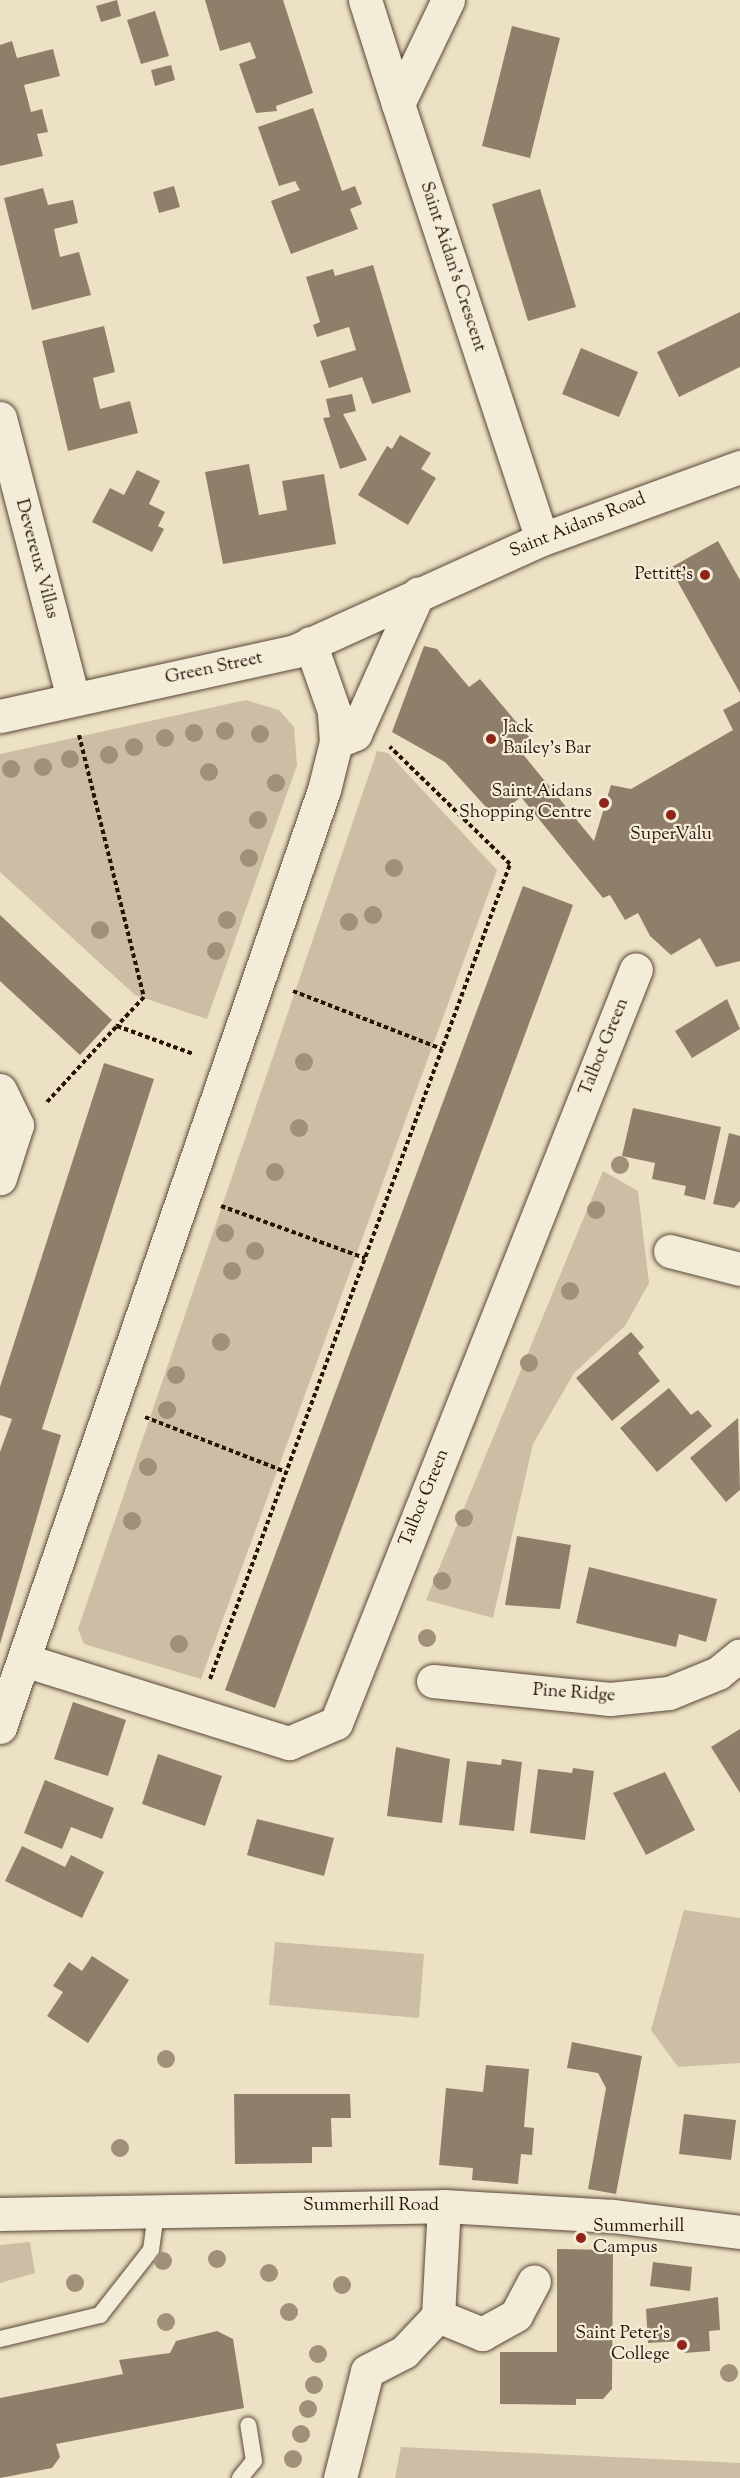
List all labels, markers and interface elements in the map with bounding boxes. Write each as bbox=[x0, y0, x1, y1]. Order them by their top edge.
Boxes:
street label: Saint Aidan's Crescent bbox=[414, 179, 490, 355]
street label: Saint Aidans Road bbox=[507, 489, 649, 563]
street label: Devereux Villas bbox=[10, 497, 62, 621]
place label: Pettitt's bbox=[634, 564, 693, 586]
marker: Pettitt's bbox=[698, 568, 712, 582]
street label: Green Street bbox=[163, 648, 265, 690]
place label: Jack Bailey’s Bar bbox=[503, 718, 591, 760]
marker: Jack Bailey’s Bar bbox=[484, 732, 498, 746]
place label: Saint Aidans Shopping Centre bbox=[459, 782, 592, 824]
marker: Saint Aidans Shopping Centre bbox=[597, 796, 611, 810]
marker: SuperValu bbox=[664, 808, 678, 822]
place label: SuperValu bbox=[630, 824, 712, 846]
street label: Talbot Green bbox=[576, 995, 634, 1099]
street label: Talbot Green bbox=[396, 1446, 454, 1550]
street label: Pine Ridge bbox=[532, 1680, 616, 1708]
street label: Summerhill Road bbox=[303, 2195, 439, 2217]
place label: Summerhill Campus bbox=[593, 2217, 684, 2260]
marker: Summerhill Campus bbox=[574, 2231, 588, 2245]
place label: Saint Peter's College bbox=[575, 2324, 670, 2366]
marker: Saint Peter's College bbox=[675, 2338, 689, 2352]

